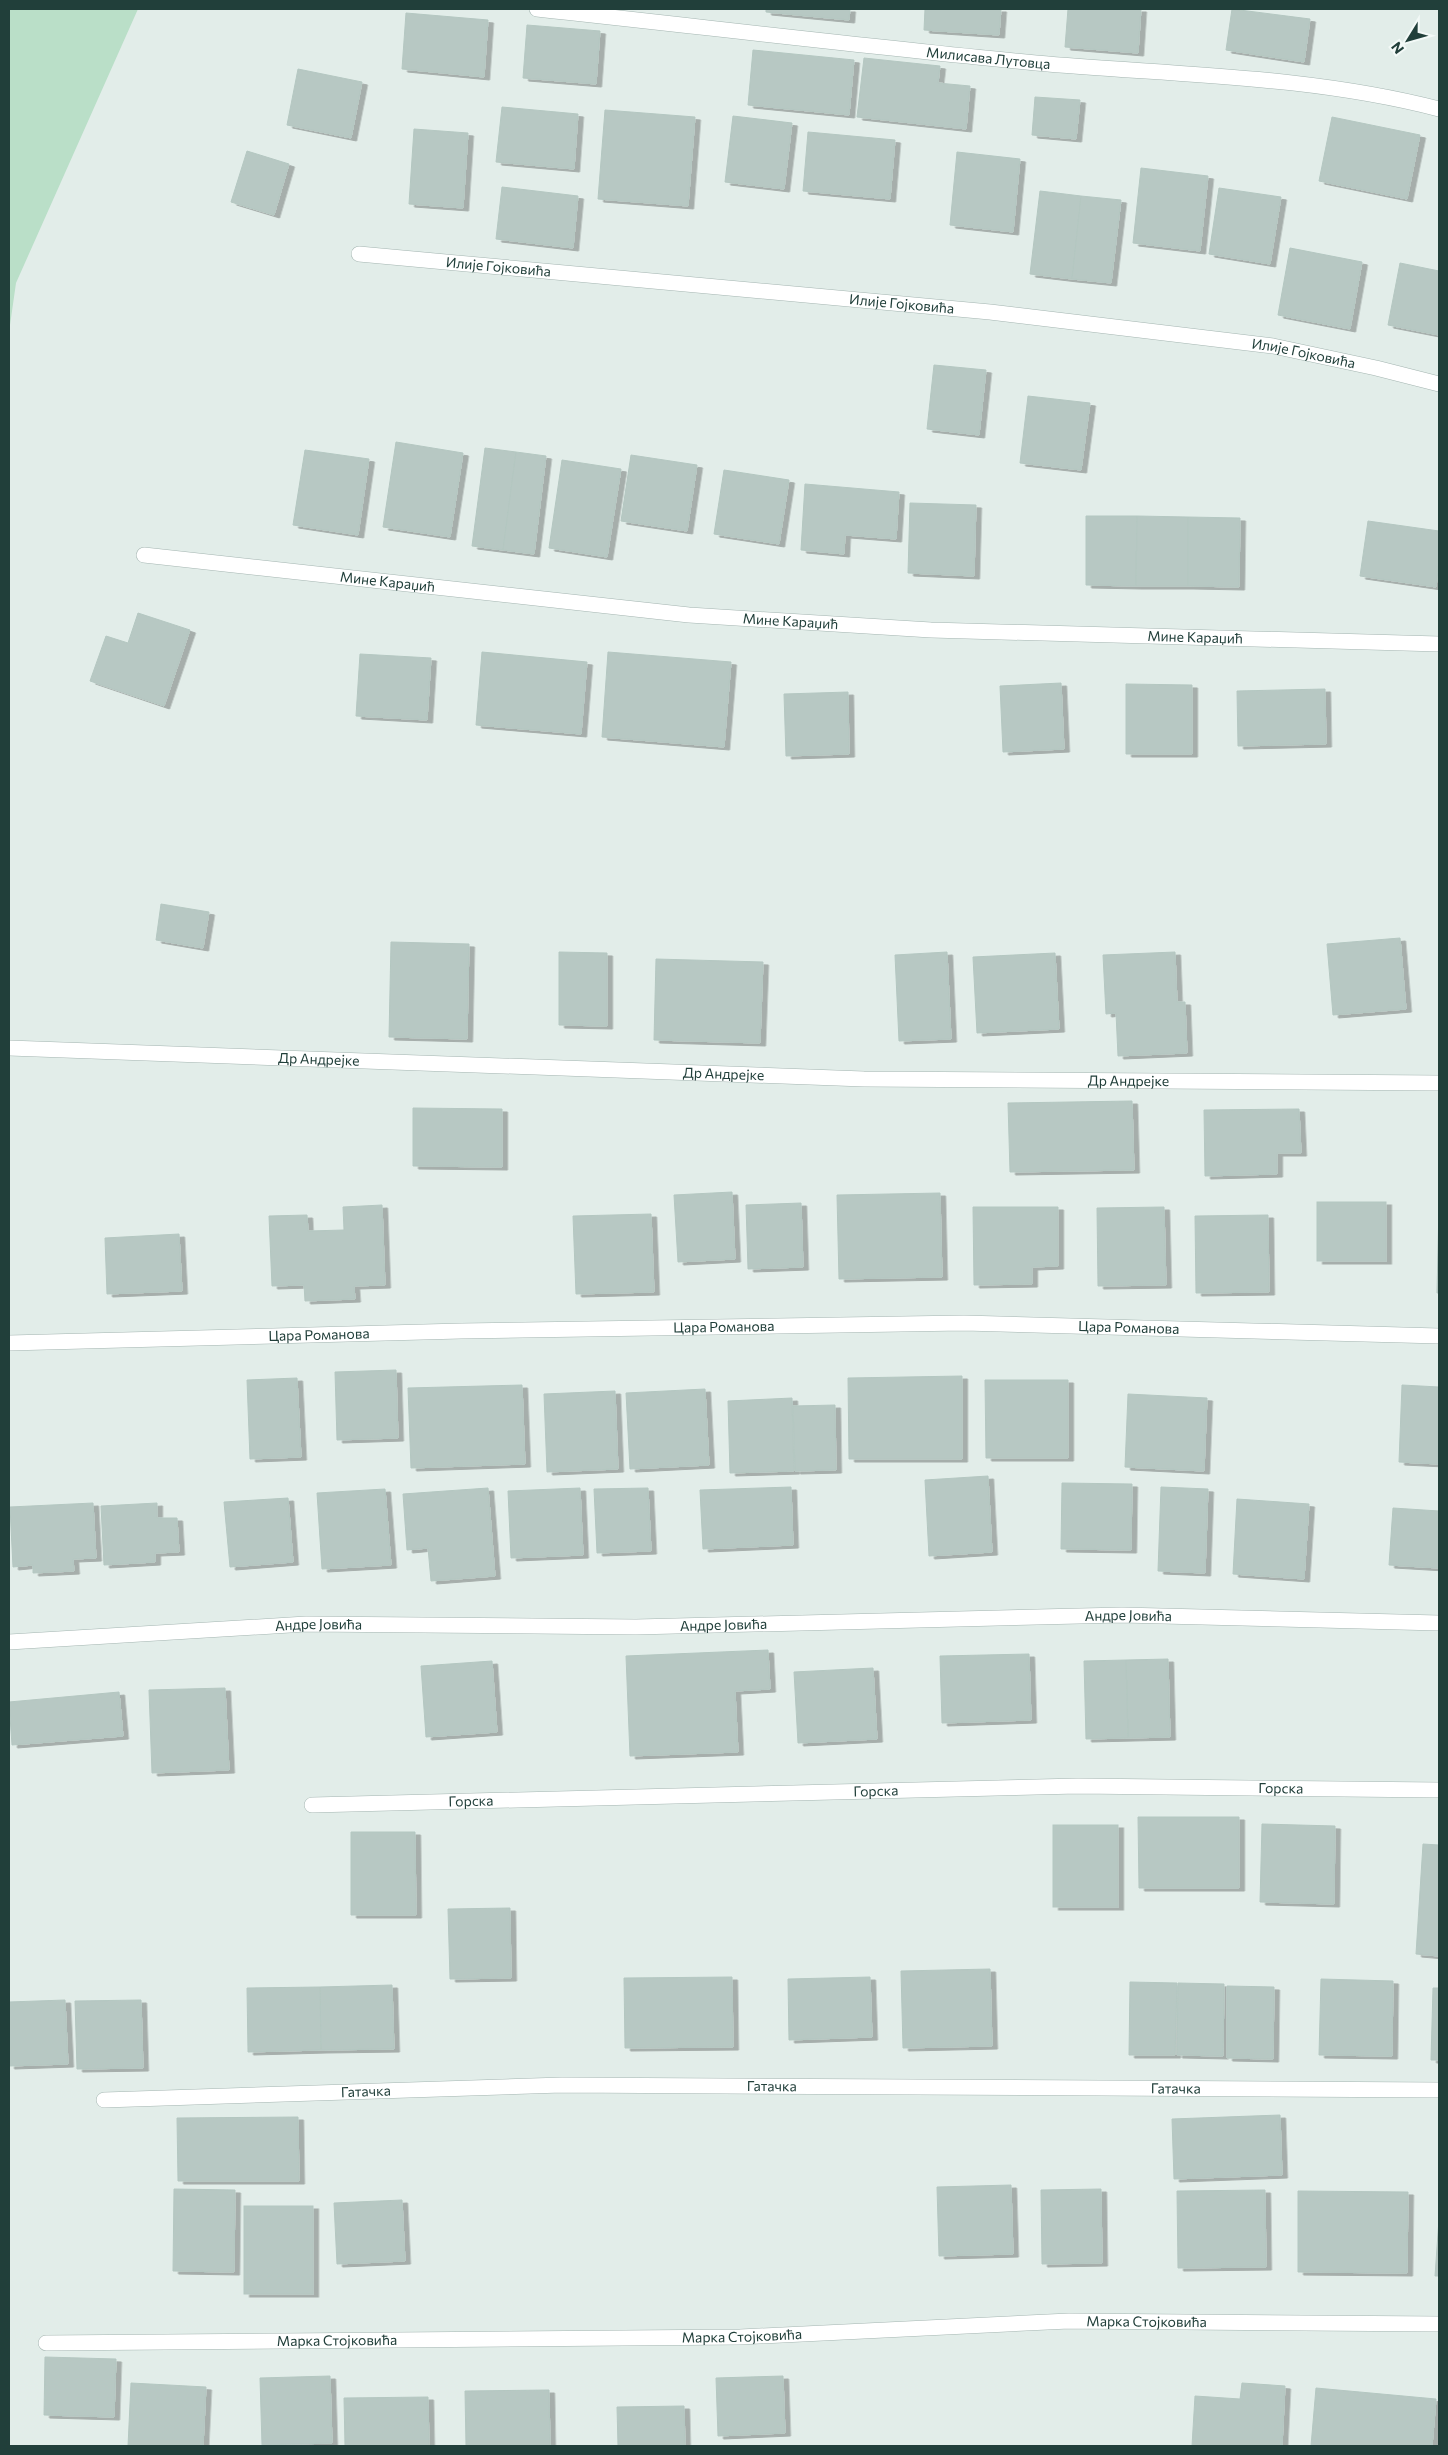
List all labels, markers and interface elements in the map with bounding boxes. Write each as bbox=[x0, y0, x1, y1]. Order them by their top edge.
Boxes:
north arrow bbox=[1383, 15, 1433, 65]
text: N bbox=[1387, 39, 1407, 57]
street label: Милисава Лутовца bbox=[925, 43, 1051, 72]
street label: Илије Гојковића bbox=[445, 253, 552, 280]
street label: Илије Гојковића bbox=[848, 290, 955, 317]
street label: Илије Гојковића bbox=[1251, 335, 1357, 371]
street label: Мине Караџић bbox=[339, 568, 436, 595]
street label: Мине Караџић bbox=[742, 609, 839, 632]
street label: Мине Караџић bbox=[1147, 627, 1243, 647]
street label: Др Андрејке bbox=[278, 1049, 360, 1069]
street label: Др Андрејке bbox=[683, 1063, 765, 1083]
street label: Др Андрејке bbox=[1088, 1072, 1169, 1089]
street label: Цара Романова bbox=[673, 1317, 775, 1336]
street label: Цара Романова bbox=[1078, 1317, 1180, 1337]
street label: Цара Романова bbox=[268, 1324, 370, 1344]
street label: Андре Јовића bbox=[1084, 1606, 1172, 1624]
street label: Андре Јовића bbox=[274, 1615, 362, 1634]
street label: Андре Јовића bbox=[680, 1615, 767, 1634]
street label: Горска bbox=[1258, 1779, 1303, 1796]
street label: Горска bbox=[853, 1781, 899, 1800]
street label: Горска bbox=[448, 1792, 494, 1810]
street label: Гатачка bbox=[747, 2077, 797, 2094]
street label: Гатачка bbox=[1151, 2079, 1201, 2097]
street label: Гатачка bbox=[341, 2082, 391, 2100]
street label: Марка Стојковића bbox=[1086, 2312, 1207, 2330]
street label: Марка Стојковића bbox=[682, 2325, 802, 2346]
street label: Марка Стојковића bbox=[277, 2331, 397, 2349]

